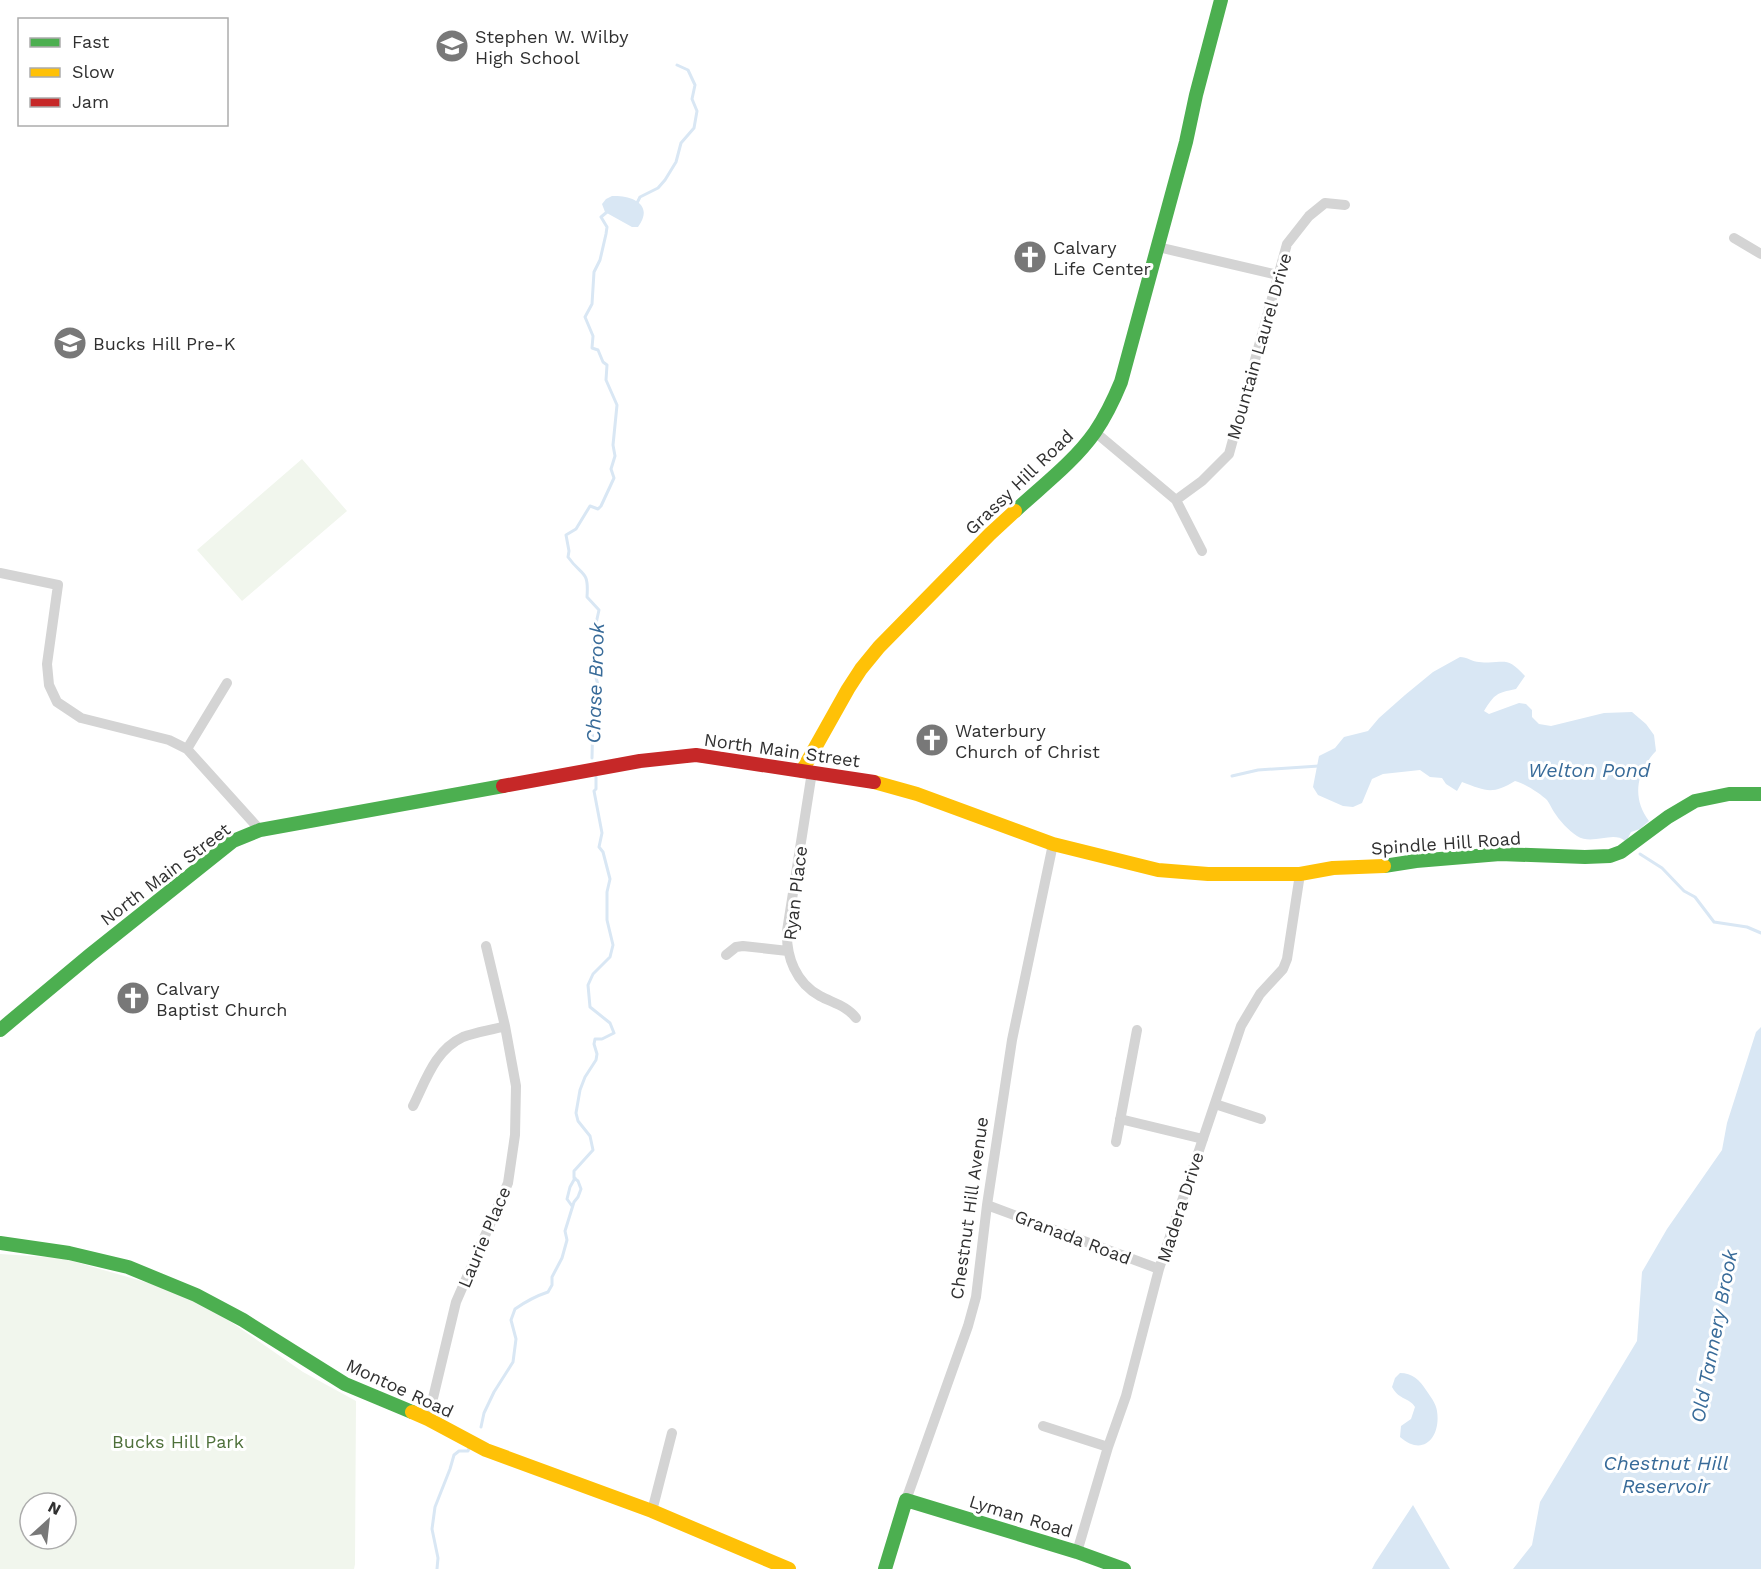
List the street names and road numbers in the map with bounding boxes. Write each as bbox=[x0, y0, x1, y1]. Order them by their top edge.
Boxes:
street label: Mountain Laurel Drive bbox=[1222, 250, 1296, 442]
street label: Grassy Hill Road bbox=[961, 425, 1077, 539]
street label: North Main Street bbox=[703, 729, 862, 771]
street label: North Main Street bbox=[96, 818, 234, 930]
street label: Spindle Hill Road bbox=[1370, 827, 1522, 859]
street label: Ryan Place bbox=[779, 845, 811, 941]
street label: Chestnut Hill Avenue bbox=[946, 1115, 992, 1301]
street label: Madera Drive bbox=[1152, 1149, 1208, 1265]
street label: Laurie Place bbox=[453, 1183, 515, 1291]
street label: Granada Road bbox=[1012, 1205, 1134, 1269]
street label: Montoe Road bbox=[343, 1354, 457, 1422]
street label: Lyman Road bbox=[967, 1490, 1075, 1542]

